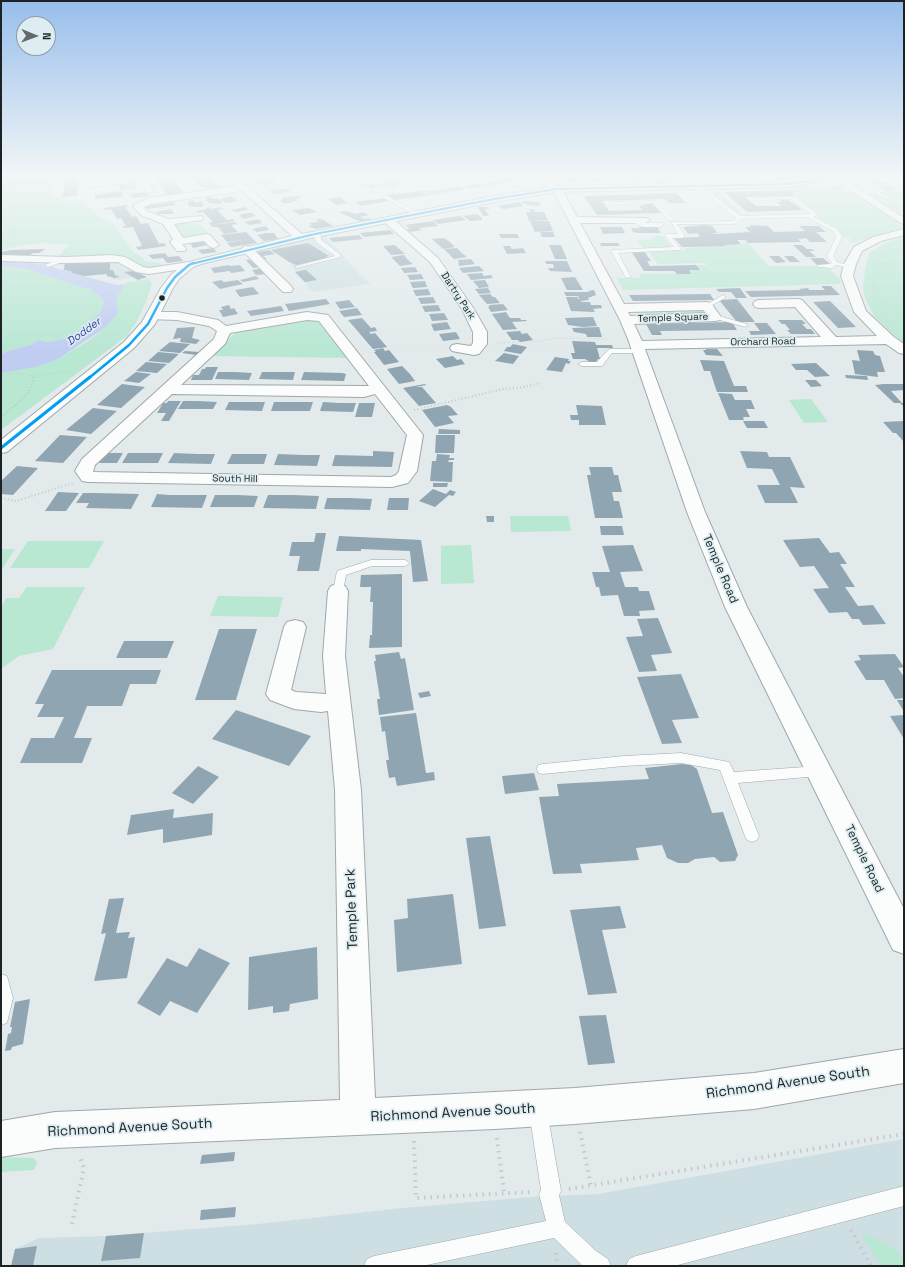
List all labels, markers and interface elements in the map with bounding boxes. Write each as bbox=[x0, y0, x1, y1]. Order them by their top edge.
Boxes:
north arrow bbox=[16, 16, 56, 56]
text: N bbox=[40, 32, 54, 40]
street label: Dartry Park bbox=[438, 270, 478, 322]
unlabelled marker bbox=[157, 293, 167, 303]
street label: Temple Square bbox=[637, 311, 709, 325]
water label: Dodder bbox=[64, 315, 104, 349]
street label: Orchard Road bbox=[730, 335, 796, 349]
street label: South Hill bbox=[212, 473, 258, 485]
street label: Temple Road bbox=[699, 532, 741, 606]
street label: Temple Road bbox=[841, 823, 887, 895]
street label: Temple Park bbox=[342, 868, 362, 950]
street label: Richmond Avenue South bbox=[705, 1063, 871, 1103]
street label: Richmond Avenue South bbox=[370, 1100, 536, 1126]
street label: Richmond Avenue South bbox=[47, 1115, 213, 1141]

